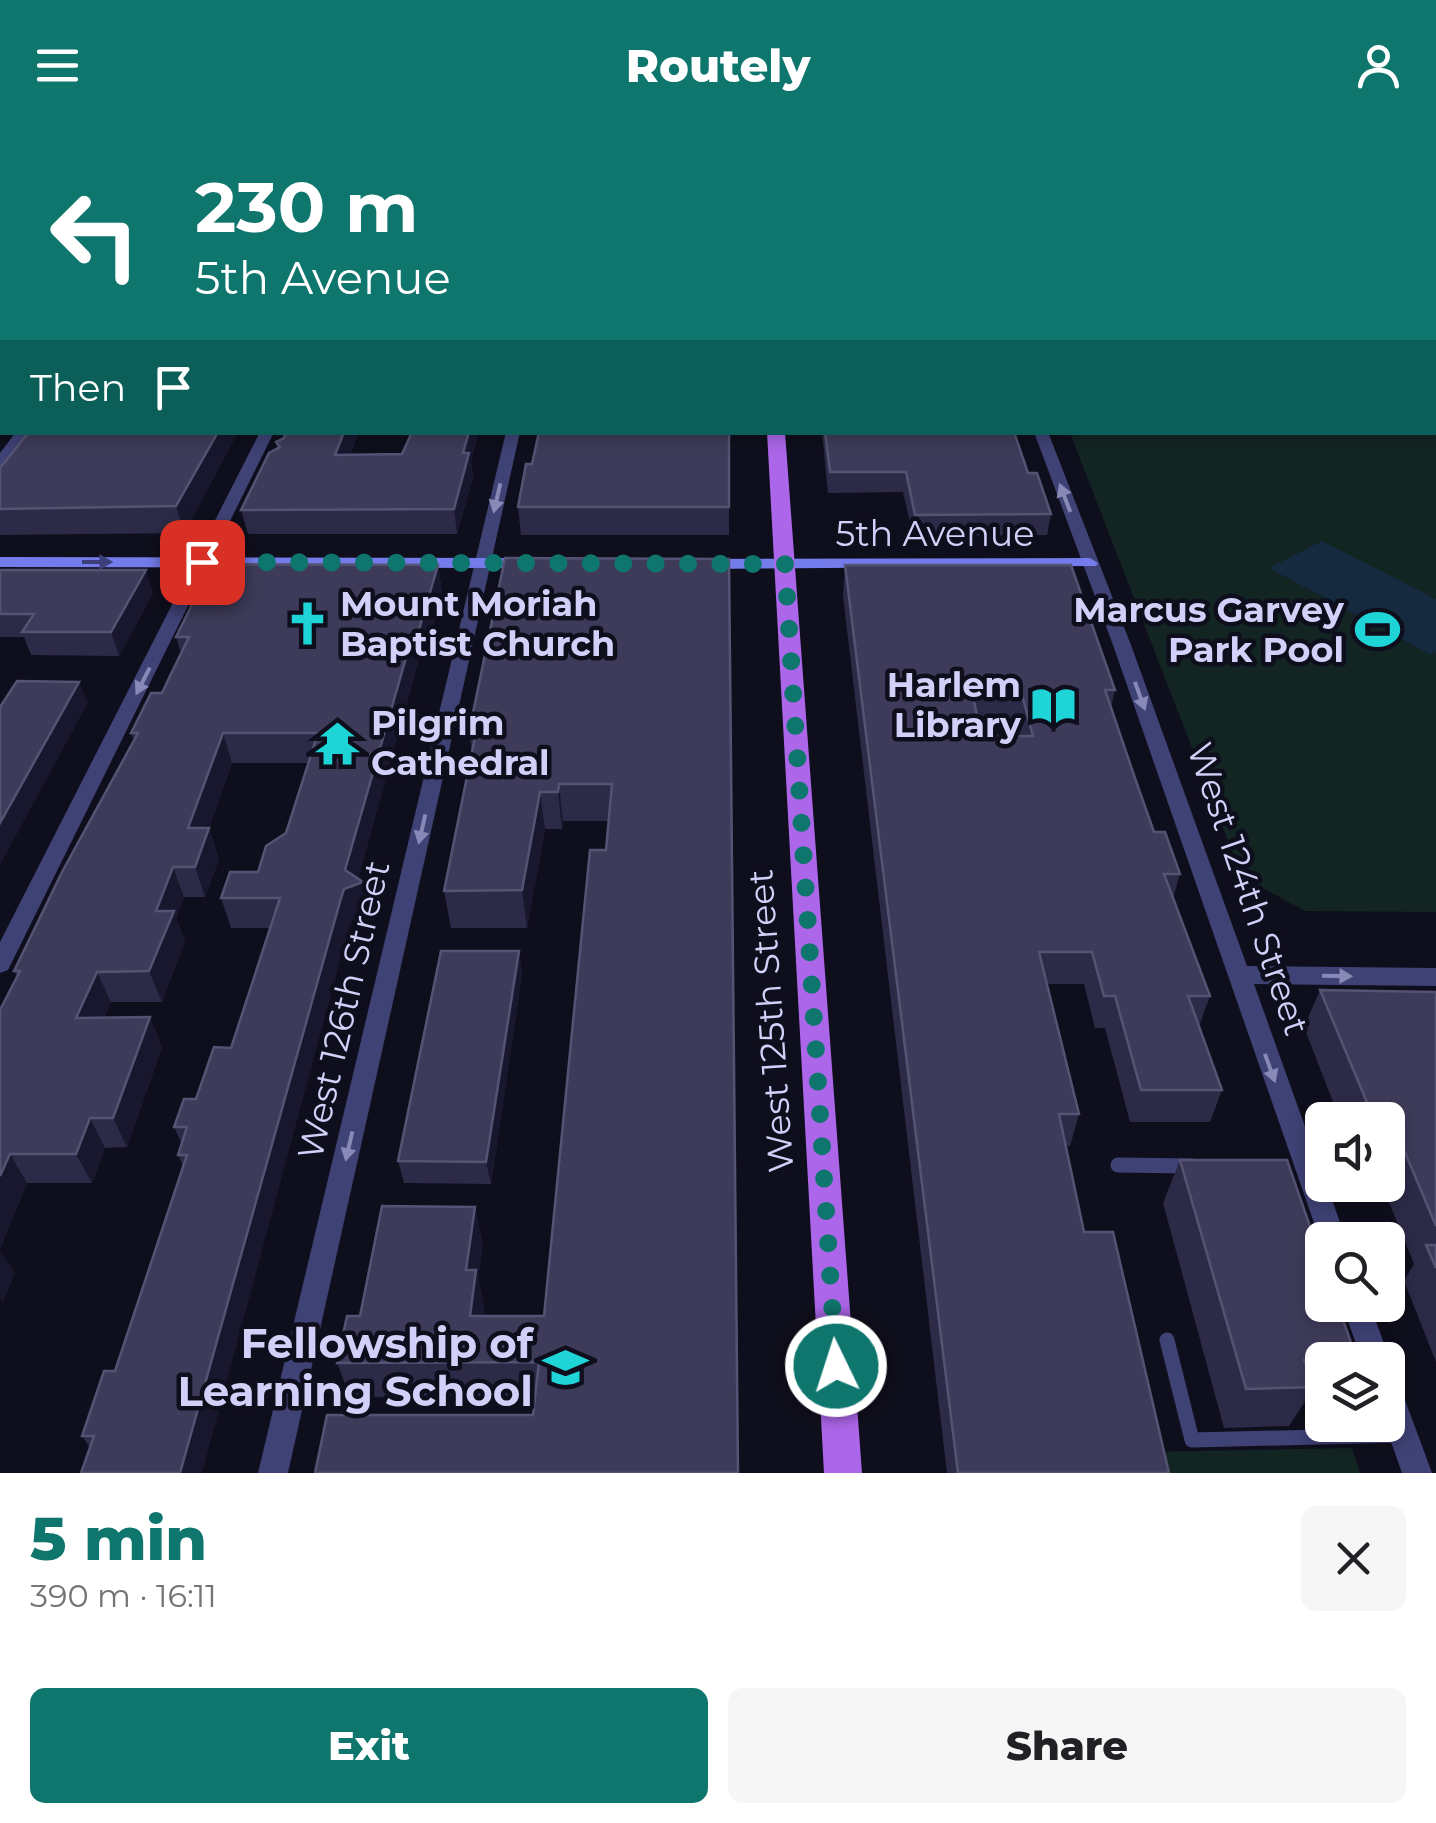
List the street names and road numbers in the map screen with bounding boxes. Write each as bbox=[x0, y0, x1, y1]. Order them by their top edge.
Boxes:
street label: 5th Avenue bbox=[836, 512, 1034, 555]
street label: West 124th Street bbox=[1178, 737, 1319, 1041]
street label: West 126th Street bbox=[288, 856, 399, 1163]
street label: West 125th Street bbox=[738, 868, 803, 1174]

